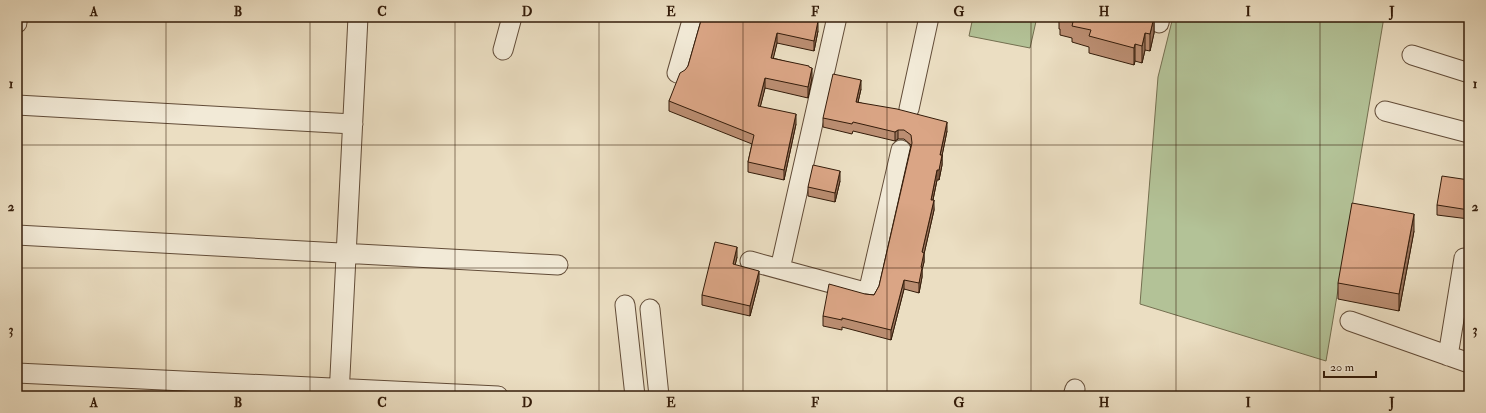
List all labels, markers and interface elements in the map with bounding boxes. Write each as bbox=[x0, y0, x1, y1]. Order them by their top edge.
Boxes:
text: A bbox=[89, 4, 99, 20]
text: B bbox=[234, 4, 242, 20]
text: C bbox=[377, 4, 387, 20]
text: D bbox=[522, 4, 533, 20]
text: E bbox=[666, 4, 676, 20]
text: F bbox=[811, 4, 820, 20]
text: G bbox=[954, 4, 965, 20]
text: H bbox=[1099, 4, 1110, 20]
text: I bbox=[1245, 4, 1251, 20]
text: J bbox=[1388, 4, 1395, 21]
text: 1 bbox=[9, 76, 14, 92]
text: 1 bbox=[1473, 76, 1478, 92]
text: 2 bbox=[8, 199, 15, 215]
text: 2 bbox=[1472, 199, 1479, 215]
text: 3 bbox=[9, 322, 14, 338]
text: 3 bbox=[1473, 322, 1478, 338]
scale bar bbox=[1324, 353, 1376, 379]
text: 20 m bbox=[1330, 360, 1355, 375]
text: A bbox=[89, 395, 99, 411]
text: B bbox=[234, 395, 242, 411]
text: C bbox=[377, 395, 387, 411]
text: D bbox=[522, 395, 533, 411]
text: E bbox=[666, 395, 676, 411]
text: F bbox=[811, 395, 820, 411]
text: G bbox=[954, 395, 965, 411]
text: H bbox=[1099, 395, 1110, 411]
text: I bbox=[1245, 395, 1251, 411]
text: J bbox=[1388, 395, 1395, 412]

